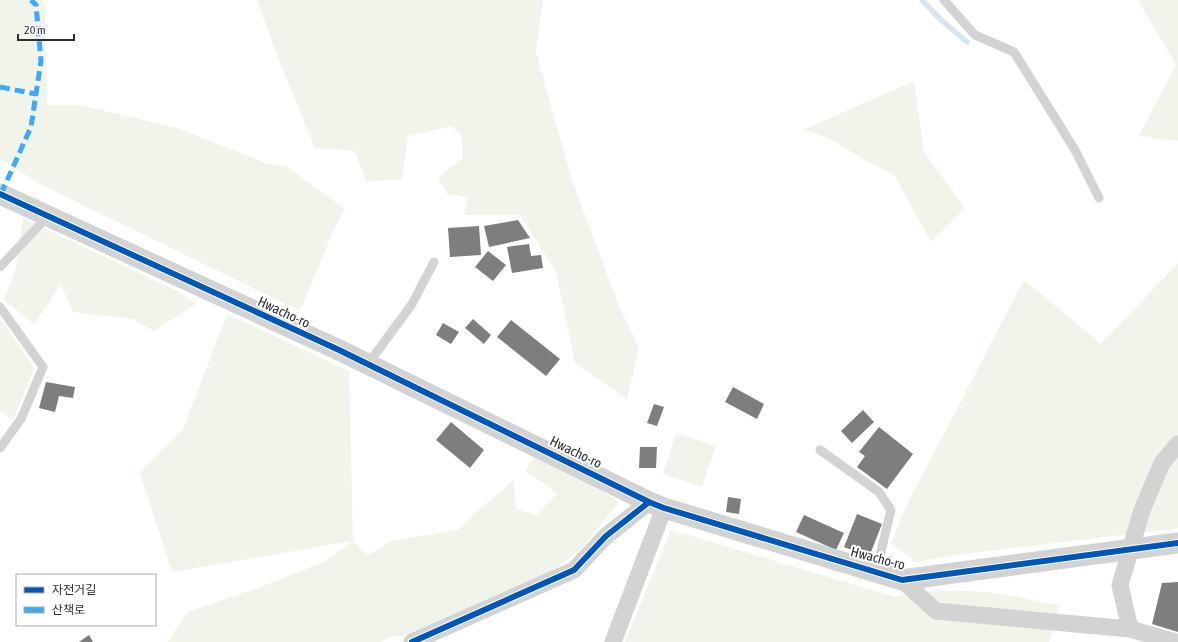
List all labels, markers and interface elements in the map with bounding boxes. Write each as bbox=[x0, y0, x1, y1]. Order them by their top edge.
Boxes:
scale bar bbox=[18, 16, 74, 42]
text: 20 m bbox=[24, 23, 46, 37]
street label: Hwacho-ro bbox=[255, 293, 313, 331]
street label: Hwacho-ro bbox=[547, 433, 605, 471]
street label: Hwacho-ro bbox=[849, 543, 907, 573]
legend bbox=[16, 574, 156, 626]
text: 자전거길 bbox=[52, 583, 96, 597]
text: 산책로 bbox=[52, 603, 85, 617]

